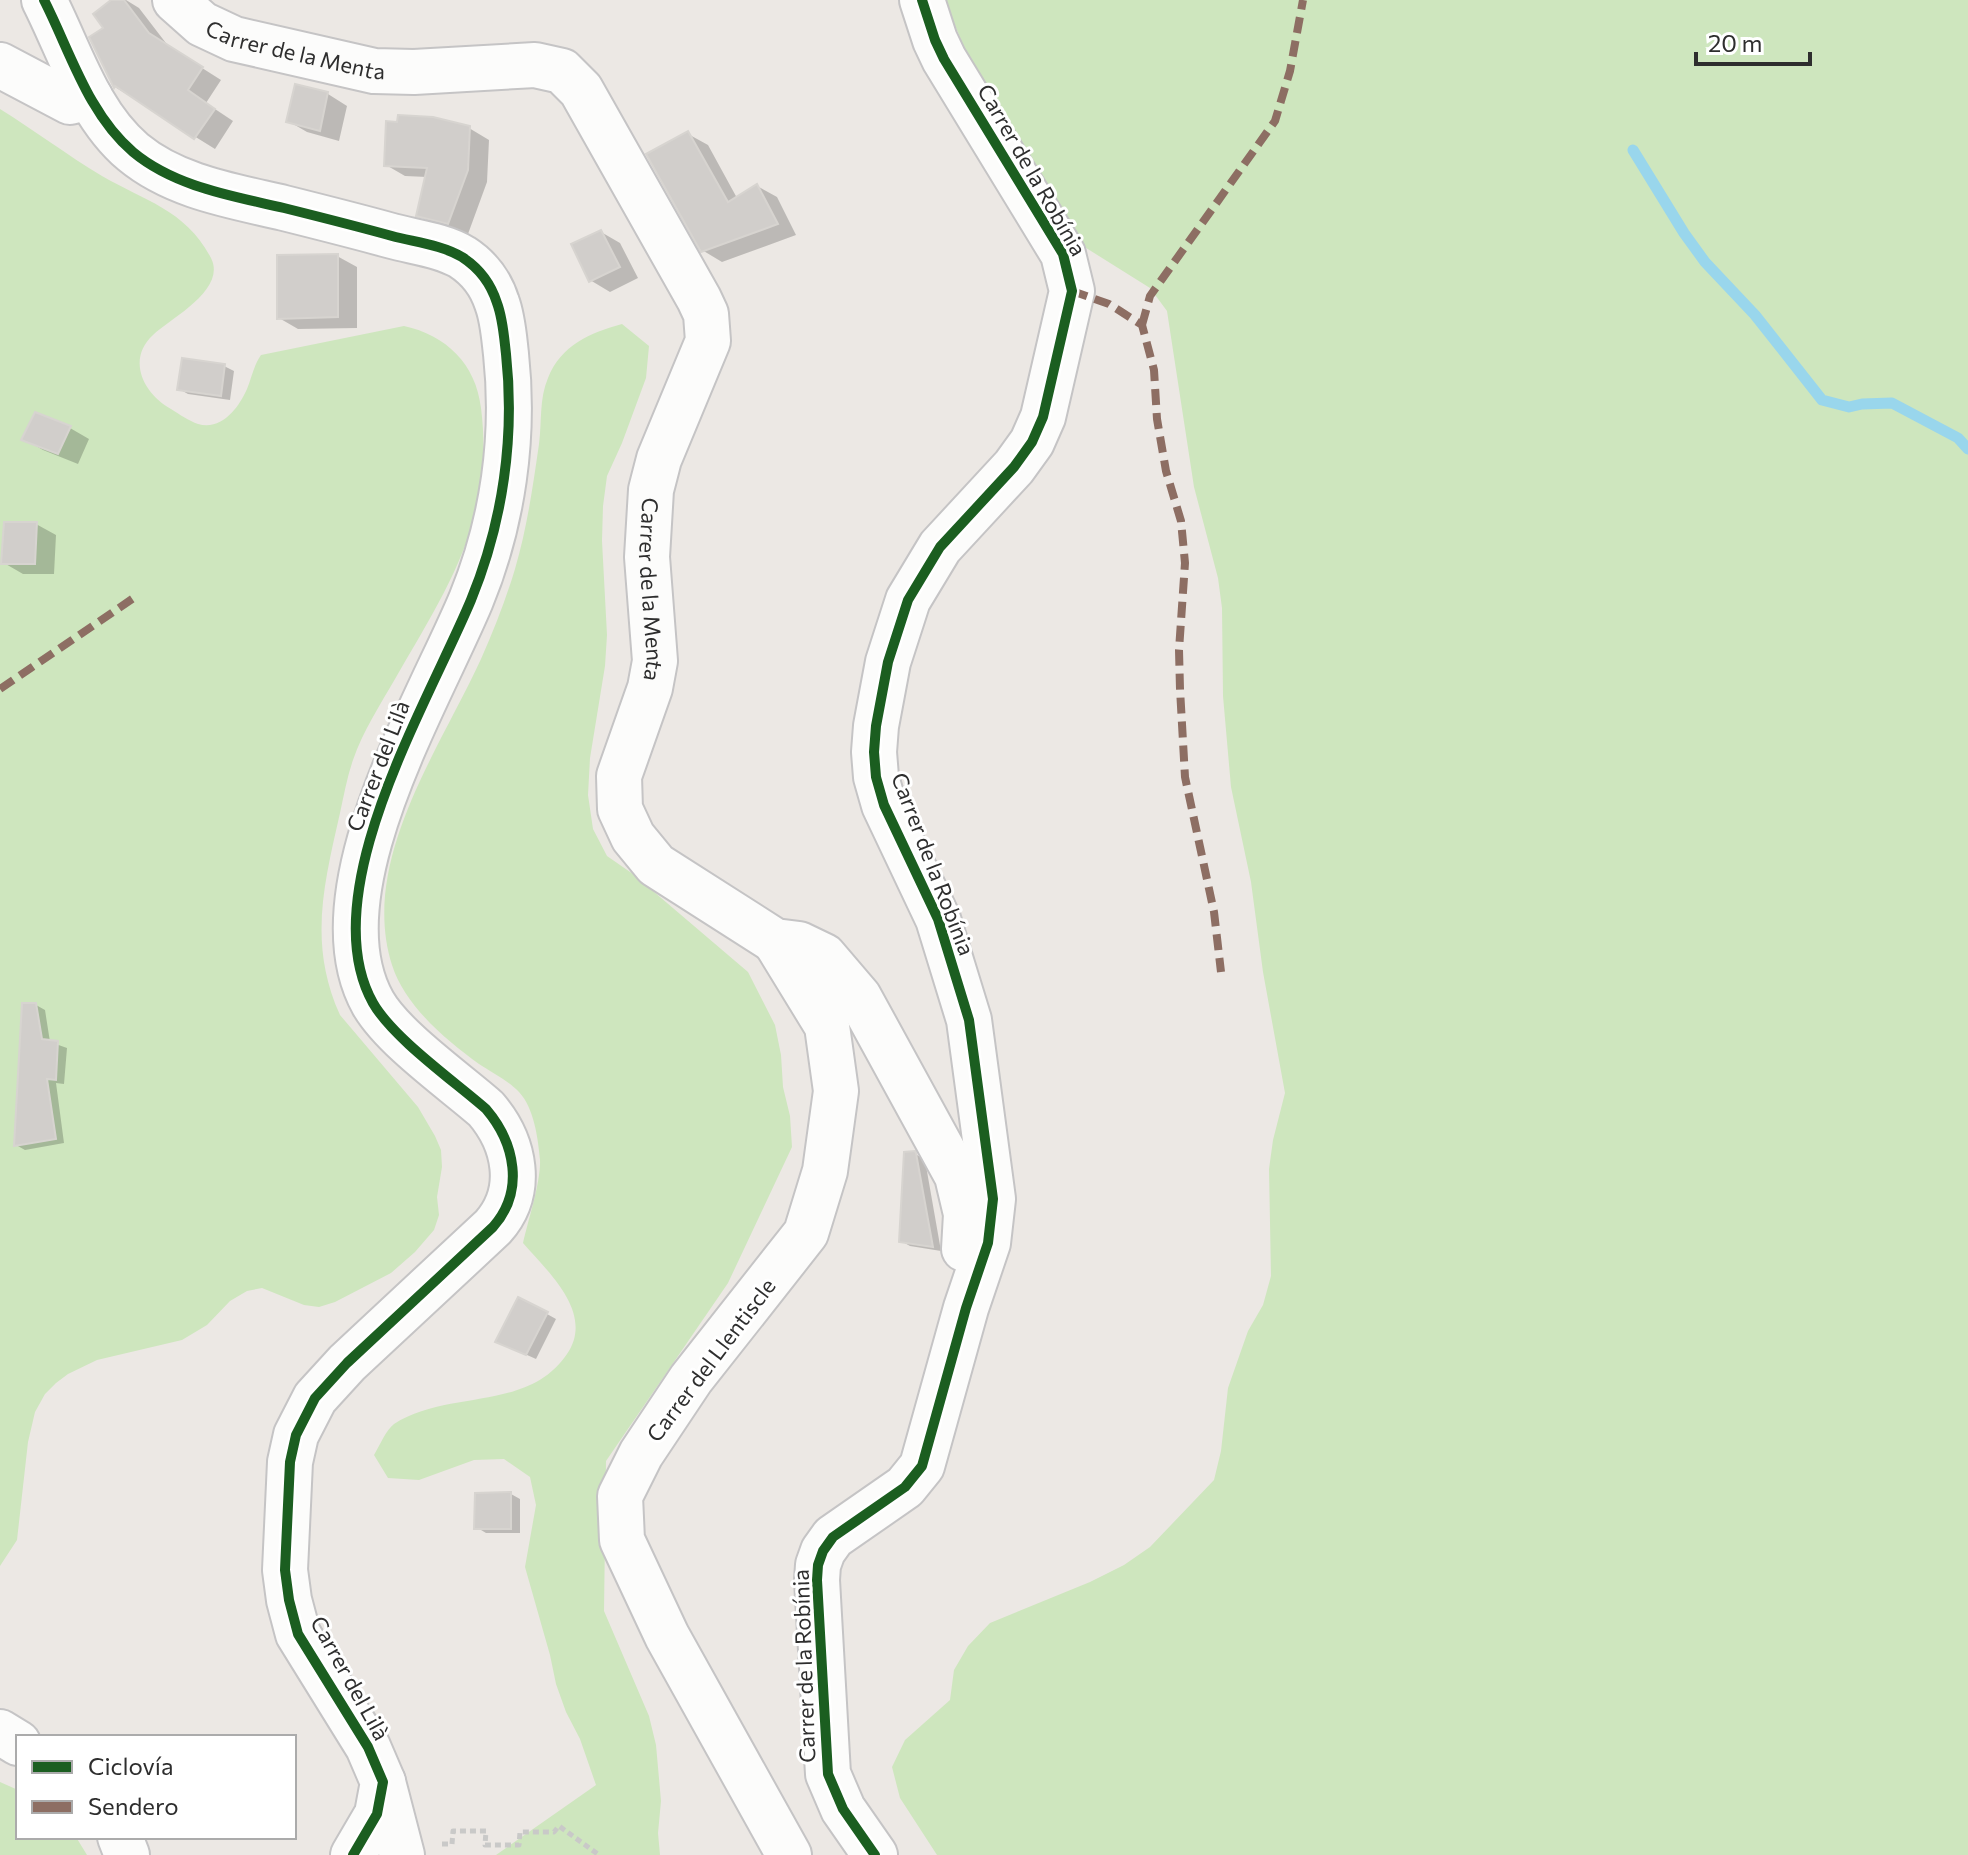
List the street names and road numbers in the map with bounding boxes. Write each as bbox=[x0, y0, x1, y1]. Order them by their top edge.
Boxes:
street label: Carrer de la Menta bbox=[202, 14, 385, 84]
street label: Carrer de la Robínia bbox=[972, 79, 1093, 260]
street label: Carrer de la Menta bbox=[634, 497, 669, 684]
street label: Carrer del Lilà bbox=[340, 697, 415, 835]
street label: Carrer de la Robínia bbox=[886, 769, 981, 959]
street label: Carrer del Llentiscle bbox=[640, 1273, 781, 1447]
street label: Carrer de la Robínia bbox=[787, 1569, 820, 1763]
street label: Carrer del Lilà bbox=[305, 1611, 396, 1745]

